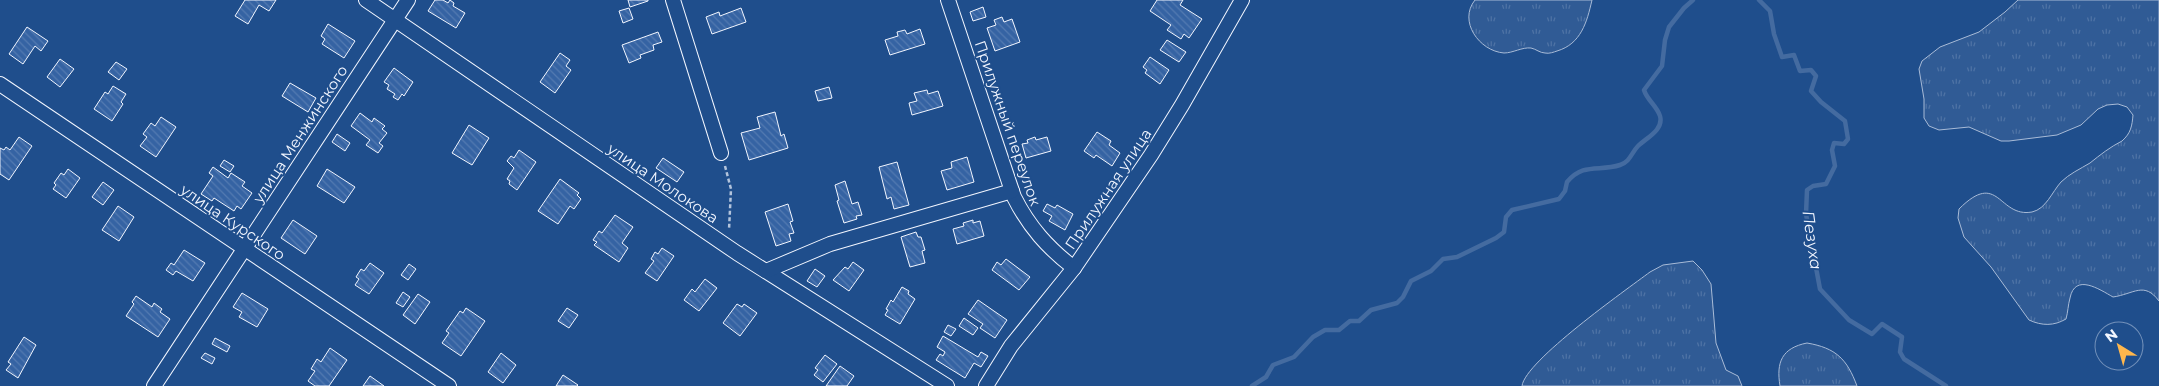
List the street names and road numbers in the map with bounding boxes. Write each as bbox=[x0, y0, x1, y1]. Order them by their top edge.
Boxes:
street label: Прилужный переулок bbox=[971, 38, 1045, 208]
street label: улица Менжинского bbox=[248, 62, 352, 207]
street label: Прилужная улица bbox=[1061, 125, 1155, 253]
street label: улица Молокова bbox=[603, 138, 722, 227]
street label: улица Курского bbox=[176, 179, 289, 264]

